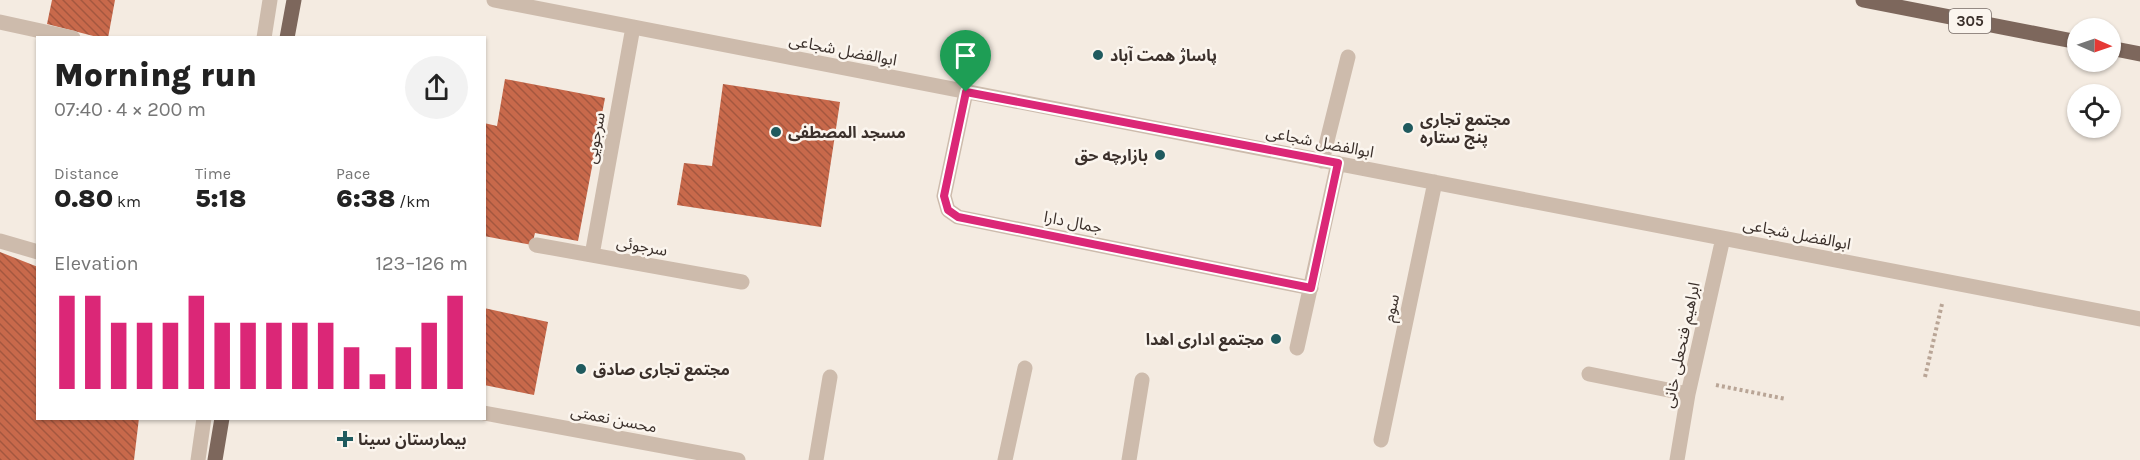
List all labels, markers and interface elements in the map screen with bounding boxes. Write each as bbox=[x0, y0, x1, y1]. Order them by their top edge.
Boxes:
road number: 305 bbox=[1949, 9, 1991, 33]
north arrow bbox=[2067, 18, 2121, 72]
map controls bbox=[2067, 18, 2121, 138]
street label: ابوالفضل شجاعی bbox=[787, 30, 899, 70]
pin bbox=[940, 30, 991, 92]
icon: arrive bbox=[949, 39, 982, 72]
place label: پاساژ همت آباد bbox=[1110, 45, 1217, 65]
marker: پاساژ همت آباد bbox=[1091, 48, 1105, 62]
text: Morning run bbox=[54, 56, 257, 94]
button: share bbox=[405, 56, 468, 119]
button: locate bbox=[2067, 84, 2121, 138]
text: 07:40 · 4 × 200 m bbox=[54, 98, 206, 121]
place label: مجتمع تجاری پنج ستاره bbox=[1420, 110, 1510, 150]
street label: سرجویی bbox=[581, 111, 609, 165]
marker: مجتمع تجاری پنج ستاره bbox=[1401, 121, 1415, 135]
street label: ابوالفضل شجاعی bbox=[1264, 122, 1376, 162]
place label: مسجد المصطفی bbox=[788, 123, 906, 142]
marker: مسجد المصطفی bbox=[769, 125, 783, 139]
place label: بازارچه حق bbox=[1075, 146, 1148, 166]
marker: بازارچه حق bbox=[1153, 148, 1167, 162]
text: Distance bbox=[54, 164, 119, 183]
text: Time bbox=[195, 164, 231, 183]
text: Pace bbox=[336, 164, 370, 183]
text: 0.80 bbox=[54, 183, 113, 214]
text: 5:18 bbox=[195, 183, 246, 214]
text: 6:38 bbox=[336, 183, 396, 214]
text: km bbox=[113, 192, 141, 211]
text: /km bbox=[396, 192, 430, 211]
street label: جمال دارا bbox=[1042, 207, 1104, 238]
street label: ابوالفضل شجاعی bbox=[1741, 214, 1853, 254]
street label: سرجوئی bbox=[615, 232, 669, 260]
text: Elevation bbox=[54, 252, 139, 275]
text: 123–126 m bbox=[375, 252, 468, 275]
street label: ابراهیم فتحعلی خانی bbox=[1658, 280, 1707, 410]
street label: سوم bbox=[1379, 292, 1406, 324]
place label: مجتمع اداری اهدا bbox=[1146, 330, 1264, 352]
marker: مجتمع اداری اهدا bbox=[1269, 332, 1283, 346]
place label: مجتمع تجاری صادق bbox=[593, 360, 730, 382]
marker: مجتمع تجاری صادق bbox=[574, 362, 588, 376]
street label: محسن نعمتی bbox=[569, 401, 659, 437]
marker: بیمارستان سینا bbox=[336, 430, 354, 448]
place label: بیمارستان سینا bbox=[358, 430, 466, 449]

